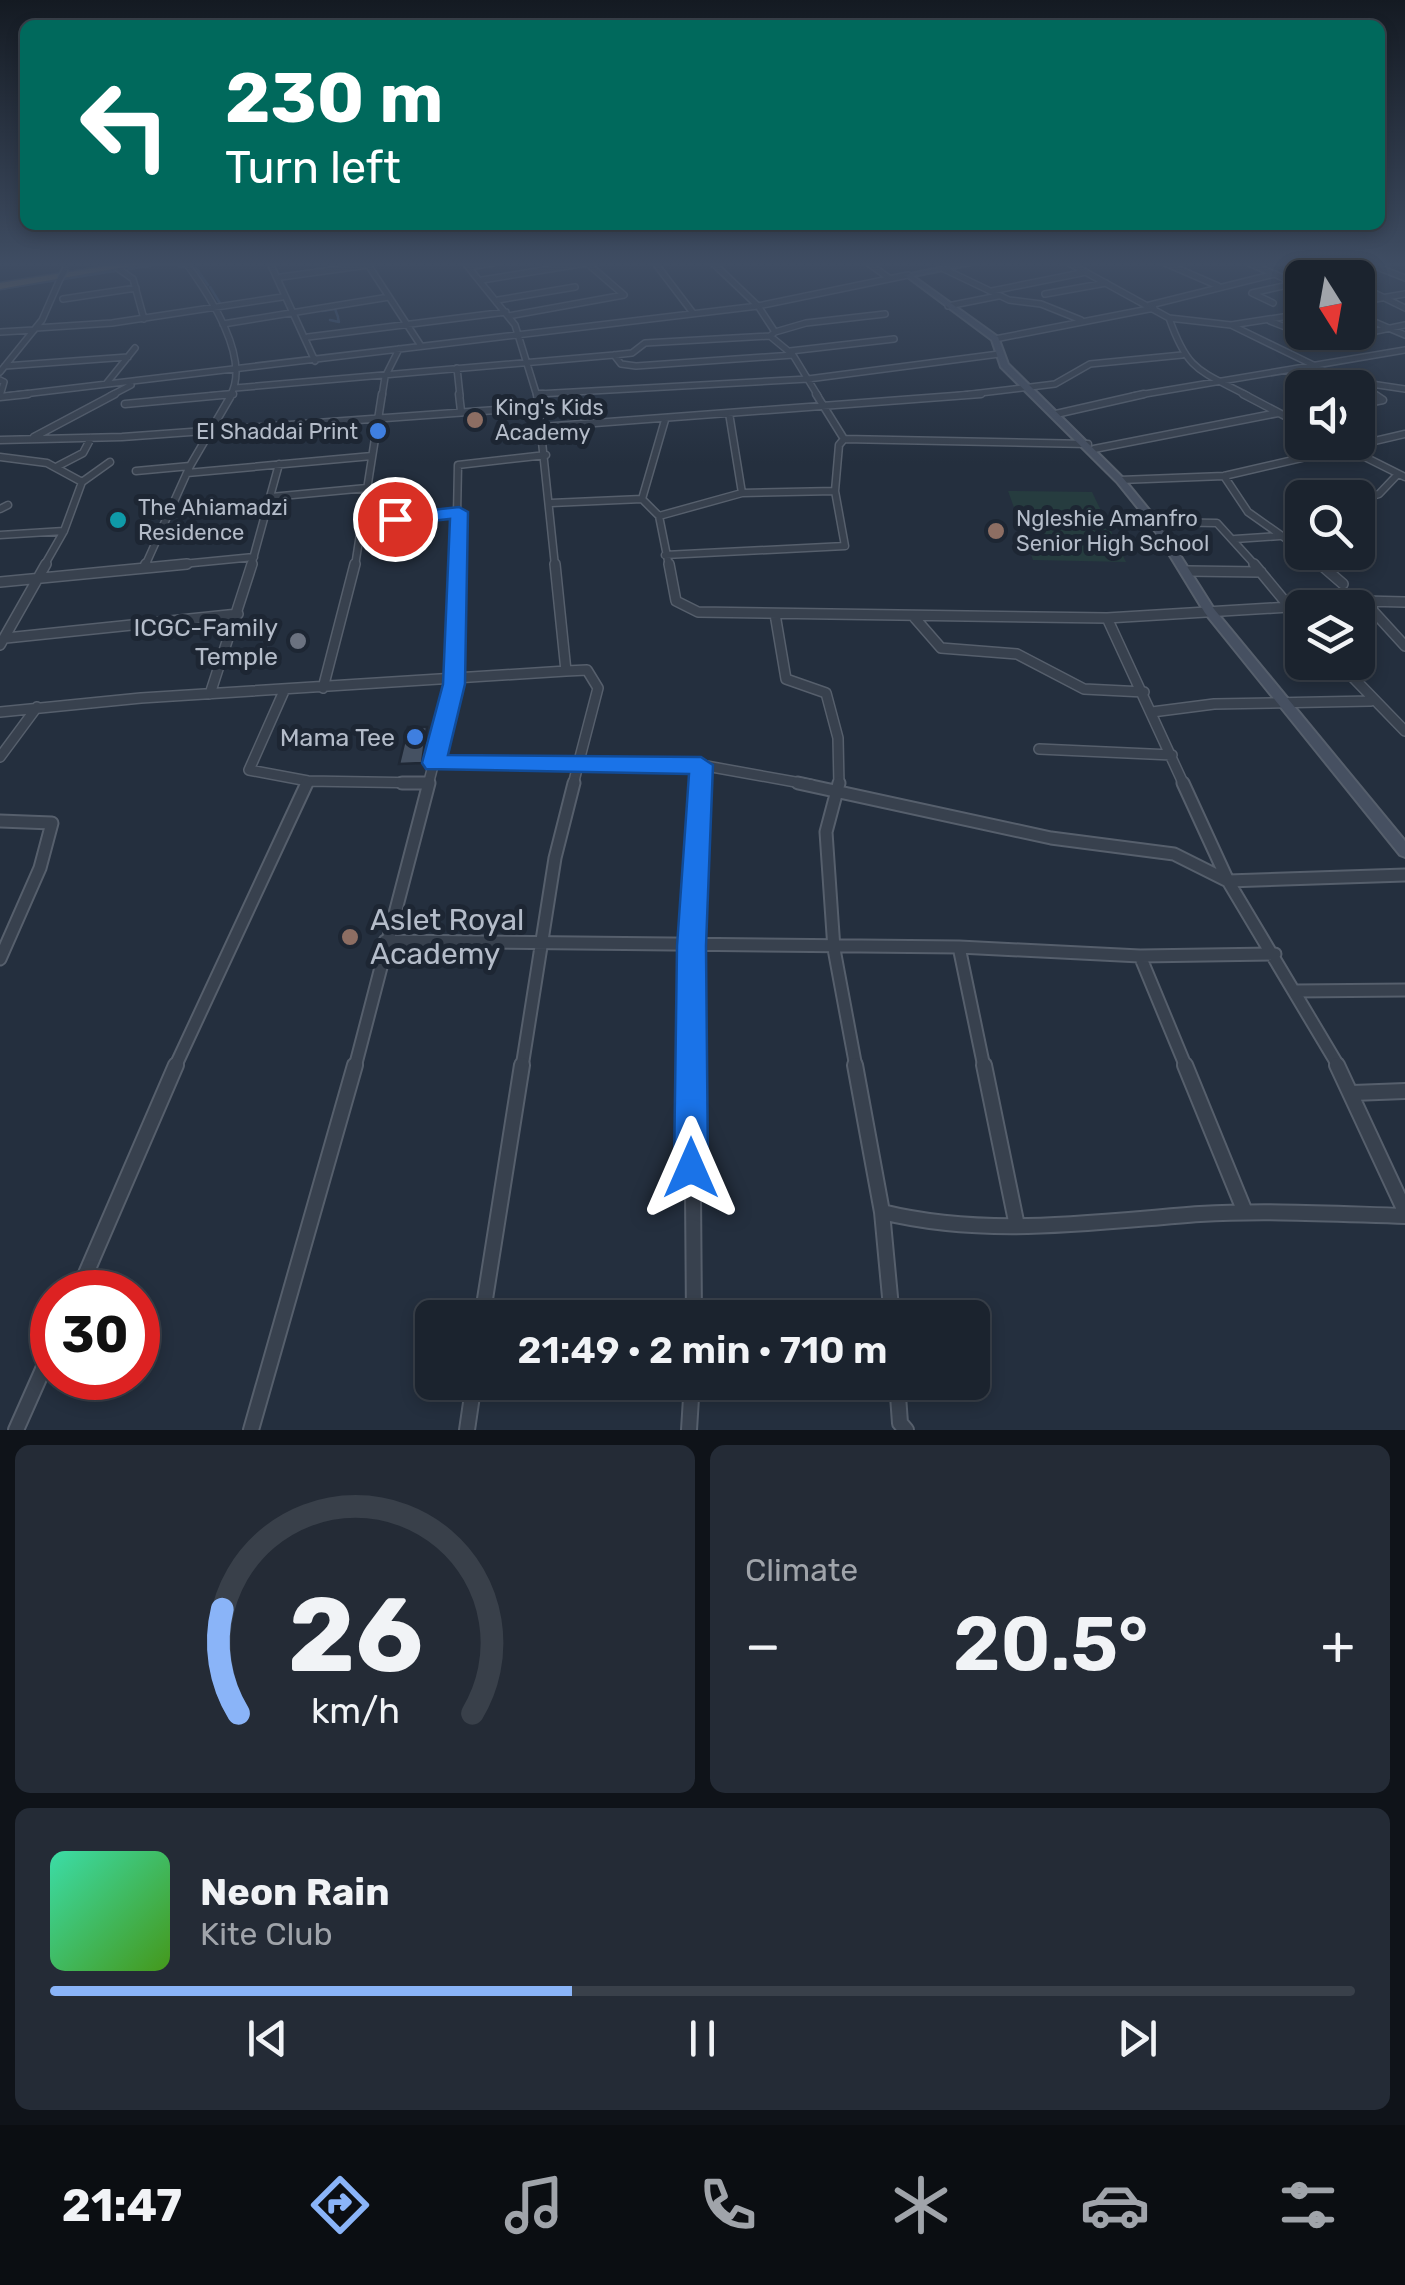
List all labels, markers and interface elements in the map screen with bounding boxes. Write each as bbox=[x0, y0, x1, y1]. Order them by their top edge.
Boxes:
text: 230 m bbox=[225, 57, 443, 140]
icon: left bbox=[60, 60, 190, 190]
text: Turn left bbox=[225, 141, 401, 194]
north arrow bbox=[1285, 260, 1375, 350]
map controls bbox=[1285, 260, 1375, 680]
button: sound bbox=[1285, 370, 1375, 460]
place label: King's Kids Academy bbox=[495, 394, 604, 446]
marker: King's Kids Academy bbox=[464, 409, 486, 431]
place label: El Shaddai Print bbox=[196, 418, 358, 445]
marker: El Shaddai Print bbox=[367, 420, 389, 442]
pin bbox=[353, 477, 438, 562]
button: search bbox=[1285, 480, 1375, 570]
icon: arrive bbox=[368, 492, 423, 547]
place label: The Ahiamadzi Residence bbox=[138, 494, 288, 546]
place label: Ngleshie Amanfro Senior High School bbox=[1016, 505, 1209, 557]
marker: The Ahiamadzi Residence bbox=[107, 509, 129, 531]
marker: Ngleshie Amanfro Senior High School bbox=[985, 520, 1007, 542]
button: layers bbox=[1285, 590, 1375, 680]
place label: ICGC-Family Temple bbox=[133, 613, 278, 671]
marker: ICGC-Family Temple bbox=[287, 630, 309, 652]
place label: Mama Tee bbox=[280, 723, 395, 752]
marker: Mama Tee bbox=[404, 726, 426, 748]
place label: Aslet Royal Academy bbox=[370, 902, 524, 972]
marker: Aslet Royal Academy bbox=[339, 926, 361, 948]
position arrow bbox=[639, 1116, 743, 1220]
speed limit sign: 30 bbox=[30, 1270, 160, 1400]
text: 21:49 · 2 min · 710 m bbox=[517, 1327, 888, 1373]
text: Climate bbox=[745, 1551, 858, 1589]
text: 26 bbox=[287, 1574, 423, 1697]
text: 20.5° bbox=[953, 1600, 1148, 1689]
text: − bbox=[745, 1613, 781, 1678]
text: + bbox=[1321, 1613, 1355, 1678]
text: km/h bbox=[310, 1690, 400, 1732]
text: Neon Rain bbox=[200, 1869, 390, 1915]
text: Kite Club bbox=[200, 1915, 333, 1953]
icon: previous bbox=[240, 2011, 295, 2066]
icon: pause bbox=[675, 2011, 730, 2066]
icon: next bbox=[1110, 2011, 1165, 2066]
icon: directions bbox=[305, 2170, 375, 2240]
icon: music bbox=[499, 2170, 569, 2240]
icon: phone bbox=[693, 2170, 763, 2240]
icon: climate bbox=[886, 2170, 956, 2240]
icon: car bbox=[1080, 2170, 1150, 2240]
icon: filters bbox=[1273, 2170, 1343, 2240]
text: 21:47 bbox=[62, 2179, 182, 2232]

